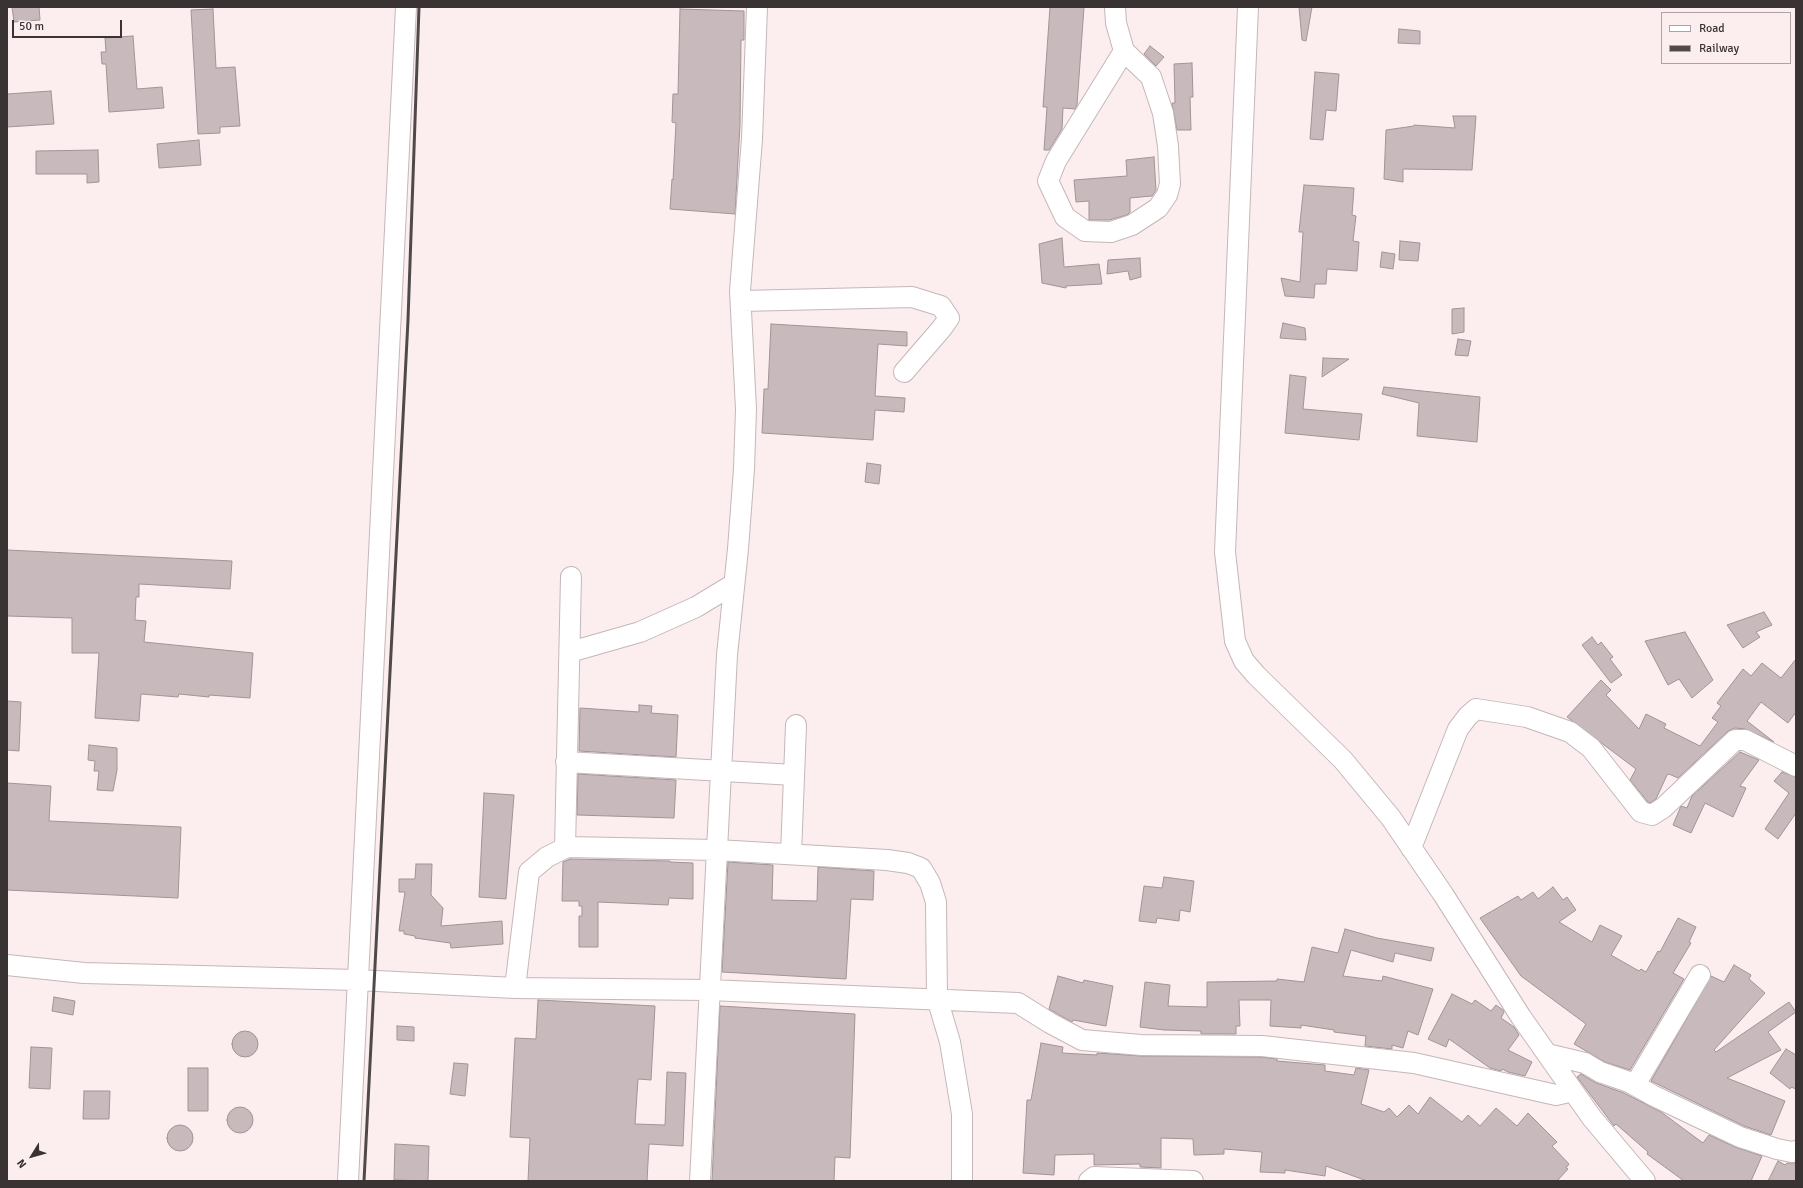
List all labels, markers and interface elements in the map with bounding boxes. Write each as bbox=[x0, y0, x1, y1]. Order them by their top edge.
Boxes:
scale bar bbox=[14, 12, 124, 38]
legend bbox=[1661, 12, 1791, 64]
text: 50 m bbox=[19, 19, 44, 34]
text: Road bbox=[1699, 21, 1725, 36]
text: Railway bbox=[1699, 41, 1739, 56]
north arrow bbox=[12, 1136, 52, 1176]
text: N bbox=[15, 1157, 30, 1170]

